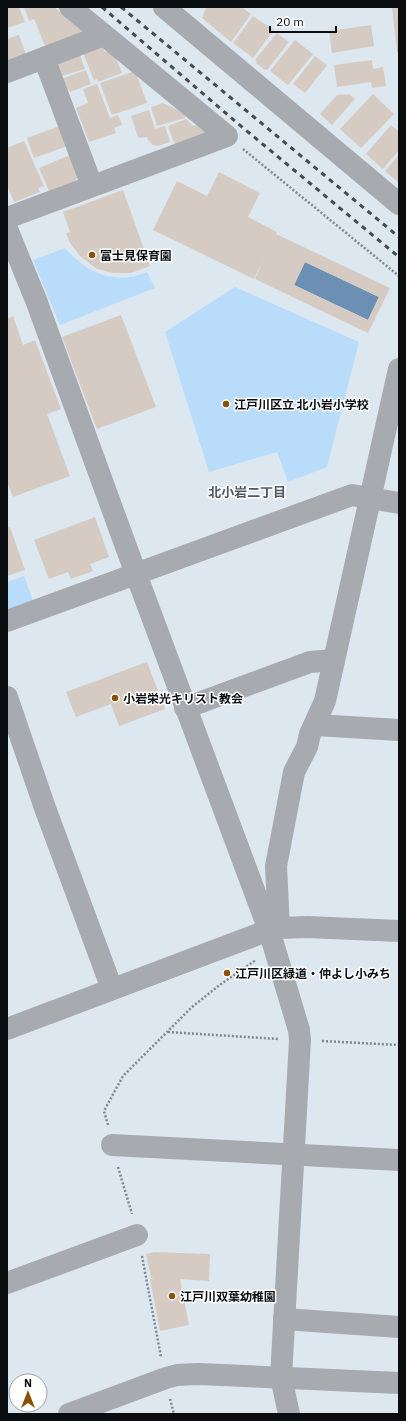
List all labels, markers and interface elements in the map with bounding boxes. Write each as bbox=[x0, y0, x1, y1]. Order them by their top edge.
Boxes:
scale bar bbox=[270, 8, 336, 34]
text: 20 m bbox=[276, 14, 304, 29]
place label: 富士見保育園 bbox=[100, 248, 172, 263]
marker: 富士見保育園 bbox=[87, 250, 97, 260]
place label: 江戸川区立 北小岩小学校 bbox=[234, 397, 369, 412]
marker: 江戸川区立 北小岩小学校 bbox=[221, 399, 231, 409]
district label: 北小岩二丁目 bbox=[208, 484, 286, 501]
place label: 小岩栄光キリスト教会 bbox=[123, 691, 243, 706]
marker: 小岩栄光キリスト教会 bbox=[110, 693, 120, 703]
place label: 江戸川区緑道・仲よし小みち bbox=[235, 966, 391, 981]
marker: 江戸川区緑道・仲よし小みち bbox=[222, 968, 232, 978]
place label: 江戸川双葉幼稚園 bbox=[180, 1289, 276, 1304]
marker: 江戸川双葉幼稚園 bbox=[167, 1291, 177, 1301]
north arrow bbox=[8, 1373, 48, 1413]
text: N bbox=[24, 1376, 32, 1390]

